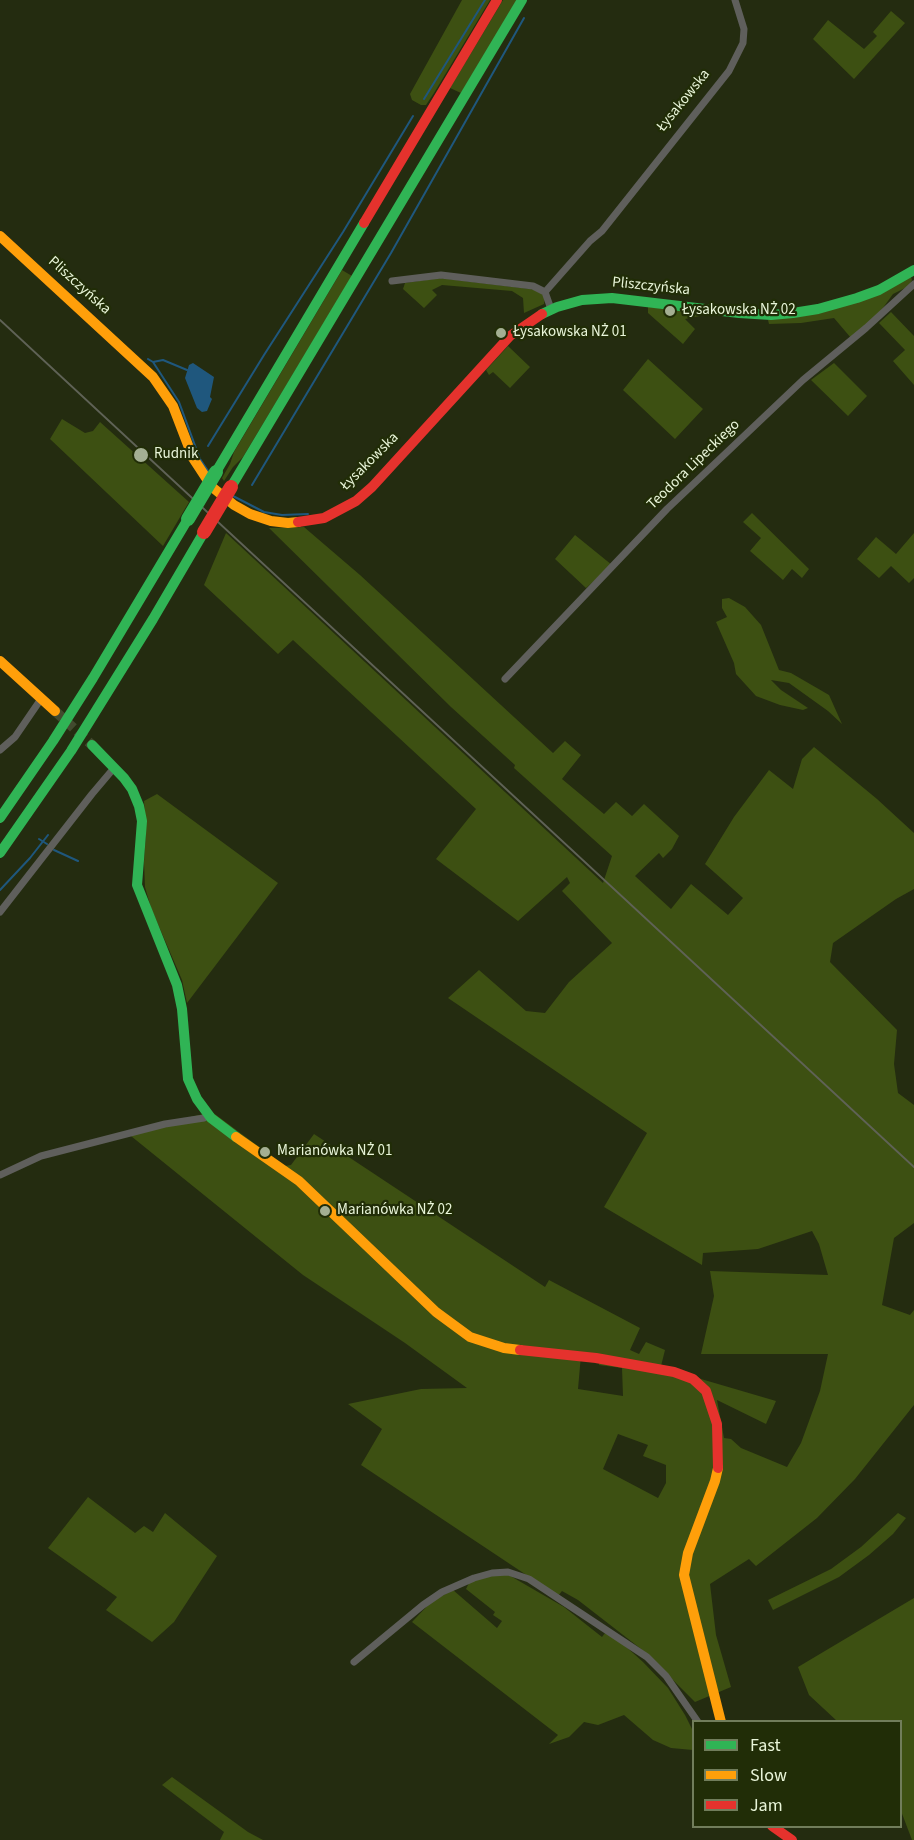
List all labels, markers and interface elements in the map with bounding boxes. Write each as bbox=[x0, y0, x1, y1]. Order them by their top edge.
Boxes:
street label: Łysakowska bbox=[653, 66, 715, 136]
street label: Pliszczyńska bbox=[44, 253, 114, 319]
street label: Pliszczyńska bbox=[611, 274, 691, 300]
place label: Łysakowska NŻ 02 bbox=[682, 302, 796, 320]
marker: Łysakowska NŻ 02 bbox=[663, 304, 677, 318]
place label: Łysakowska NŻ 01 bbox=[513, 324, 627, 342]
marker: Łysakowska NŻ 01 bbox=[494, 326, 508, 340]
street label: Teodora Lipeckiego bbox=[644, 416, 744, 514]
street label: Łysakowska bbox=[337, 429, 403, 495]
marker: Rudnik bbox=[132, 446, 150, 464]
place label: Rudnik bbox=[154, 446, 198, 464]
place label: Marianówka NŻ 01 bbox=[277, 1143, 393, 1161]
marker: Marianówka NŻ 01 bbox=[258, 1145, 272, 1159]
place label: Marianówka NŻ 02 bbox=[337, 1202, 453, 1220]
marker: Marianówka NŻ 02 bbox=[318, 1204, 332, 1218]
legend bbox=[692, 1720, 902, 1828]
text: Fast bbox=[750, 1733, 781, 1758]
text: Slow bbox=[750, 1763, 787, 1788]
text: Jam bbox=[750, 1793, 783, 1818]

